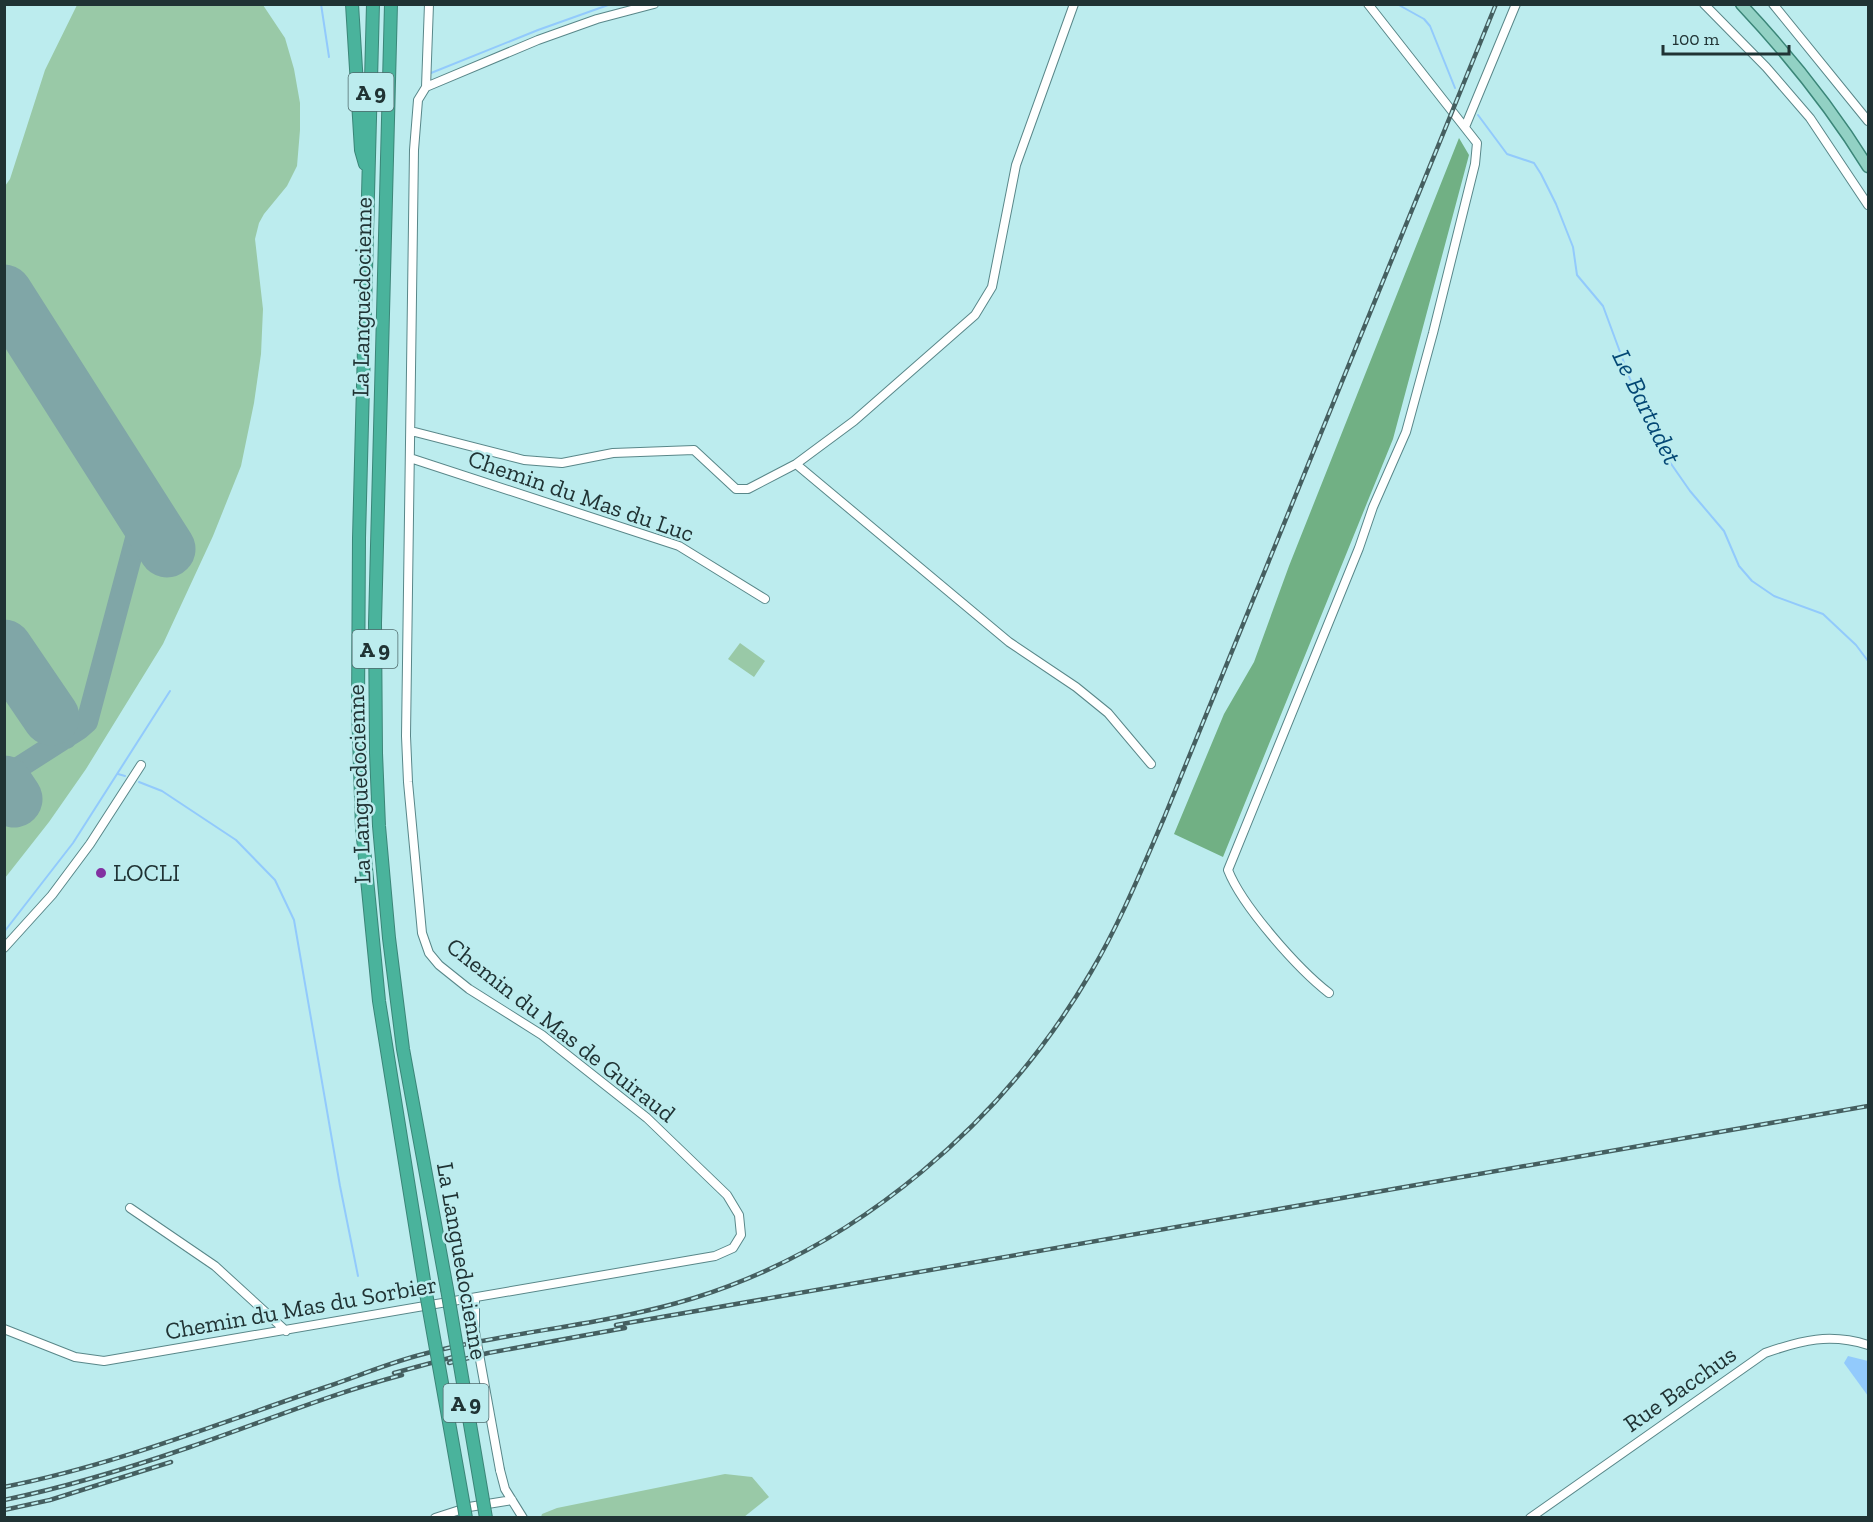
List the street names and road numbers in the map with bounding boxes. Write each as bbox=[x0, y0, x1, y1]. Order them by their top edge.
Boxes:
road number: A 9 bbox=[348, 73, 394, 111]
street label: La Languedocienne bbox=[345, 197, 378, 397]
street label: Chemin du Mas du Luc bbox=[464, 443, 698, 548]
road number: A 9 bbox=[352, 630, 398, 668]
street label: La Languedocienne bbox=[341, 684, 376, 884]
street label: Chemin du Mas de Guiraud bbox=[441, 931, 682, 1128]
street label: La Languedocienne bbox=[431, 1160, 494, 1362]
street label: Chemin du Mas du Sorbier bbox=[163, 1269, 439, 1346]
street label: Rue Bacchus bbox=[1618, 1339, 1742, 1438]
road number: A 9 bbox=[444, 1384, 488, 1422]

